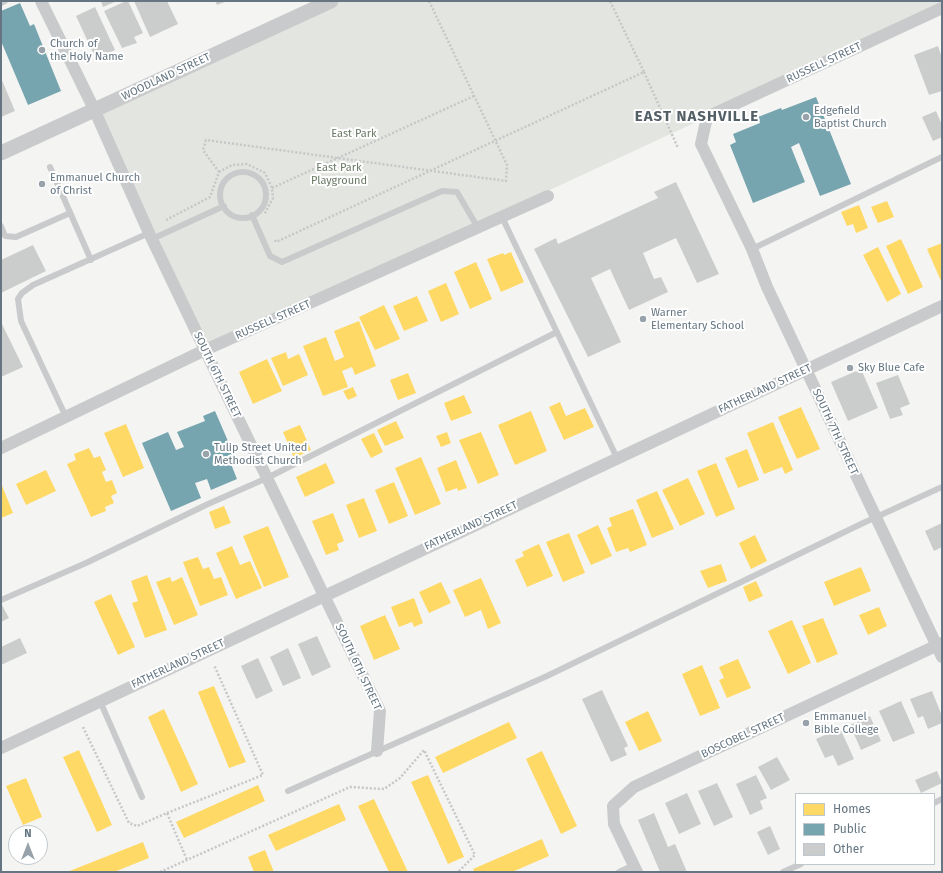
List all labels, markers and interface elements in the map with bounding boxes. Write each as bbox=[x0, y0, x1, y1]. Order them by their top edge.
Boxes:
place label: Church of the Holy Name bbox=[50, 37, 124, 63]
street label: RUSSELL STREET bbox=[785, 40, 863, 86]
marker: Church of the Holy Name bbox=[37, 45, 47, 55]
street label: WOODLAND STREET bbox=[120, 51, 212, 103]
place label: Edgefield Baptist Church bbox=[814, 104, 887, 130]
district label: EAST NASHVILLE bbox=[635, 108, 759, 126]
marker: Edgefield Baptist Church bbox=[801, 112, 811, 122]
park label: East Park bbox=[331, 127, 377, 141]
park label: East Park Playground bbox=[311, 161, 367, 187]
place label: Emmanuel Church of Christ bbox=[50, 171, 140, 197]
marker: Emmanuel Church of Christ bbox=[37, 179, 47, 189]
street label: RUSSELL STREET bbox=[233, 298, 313, 342]
place label: Warner Elementary School bbox=[651, 306, 744, 332]
marker: Warner Elementary School bbox=[638, 314, 648, 324]
street label: SOUTH 6TH STREET bbox=[190, 330, 244, 420]
place label: Sky Blue Cafe bbox=[858, 361, 925, 375]
street label: FATHERLAND STREET bbox=[716, 362, 814, 416]
marker: Sky Blue Cafe bbox=[845, 363, 855, 373]
street label: SOUTH 7TH STREET bbox=[809, 387, 861, 477]
place label: Tulip Street United Methodist Church bbox=[214, 441, 307, 467]
marker: Tulip Street United Methodist Church bbox=[201, 449, 211, 459]
street label: FATHERLAND STREET bbox=[422, 499, 520, 553]
street label: SOUTH 6TH STREET bbox=[332, 622, 384, 712]
street label: FATHERLAND STREET bbox=[129, 637, 227, 691]
place label: Emmanuel Bible College bbox=[814, 710, 879, 736]
street label: BOSCOBEL STREET bbox=[699, 711, 787, 761]
marker: Emmanuel Bible College bbox=[801, 718, 811, 728]
legend bbox=[795, 793, 935, 865]
text: Homes bbox=[833, 802, 871, 816]
text: Public bbox=[833, 822, 866, 836]
north arrow bbox=[8, 825, 48, 865]
text: N bbox=[24, 827, 32, 840]
text: Other bbox=[833, 842, 864, 856]

